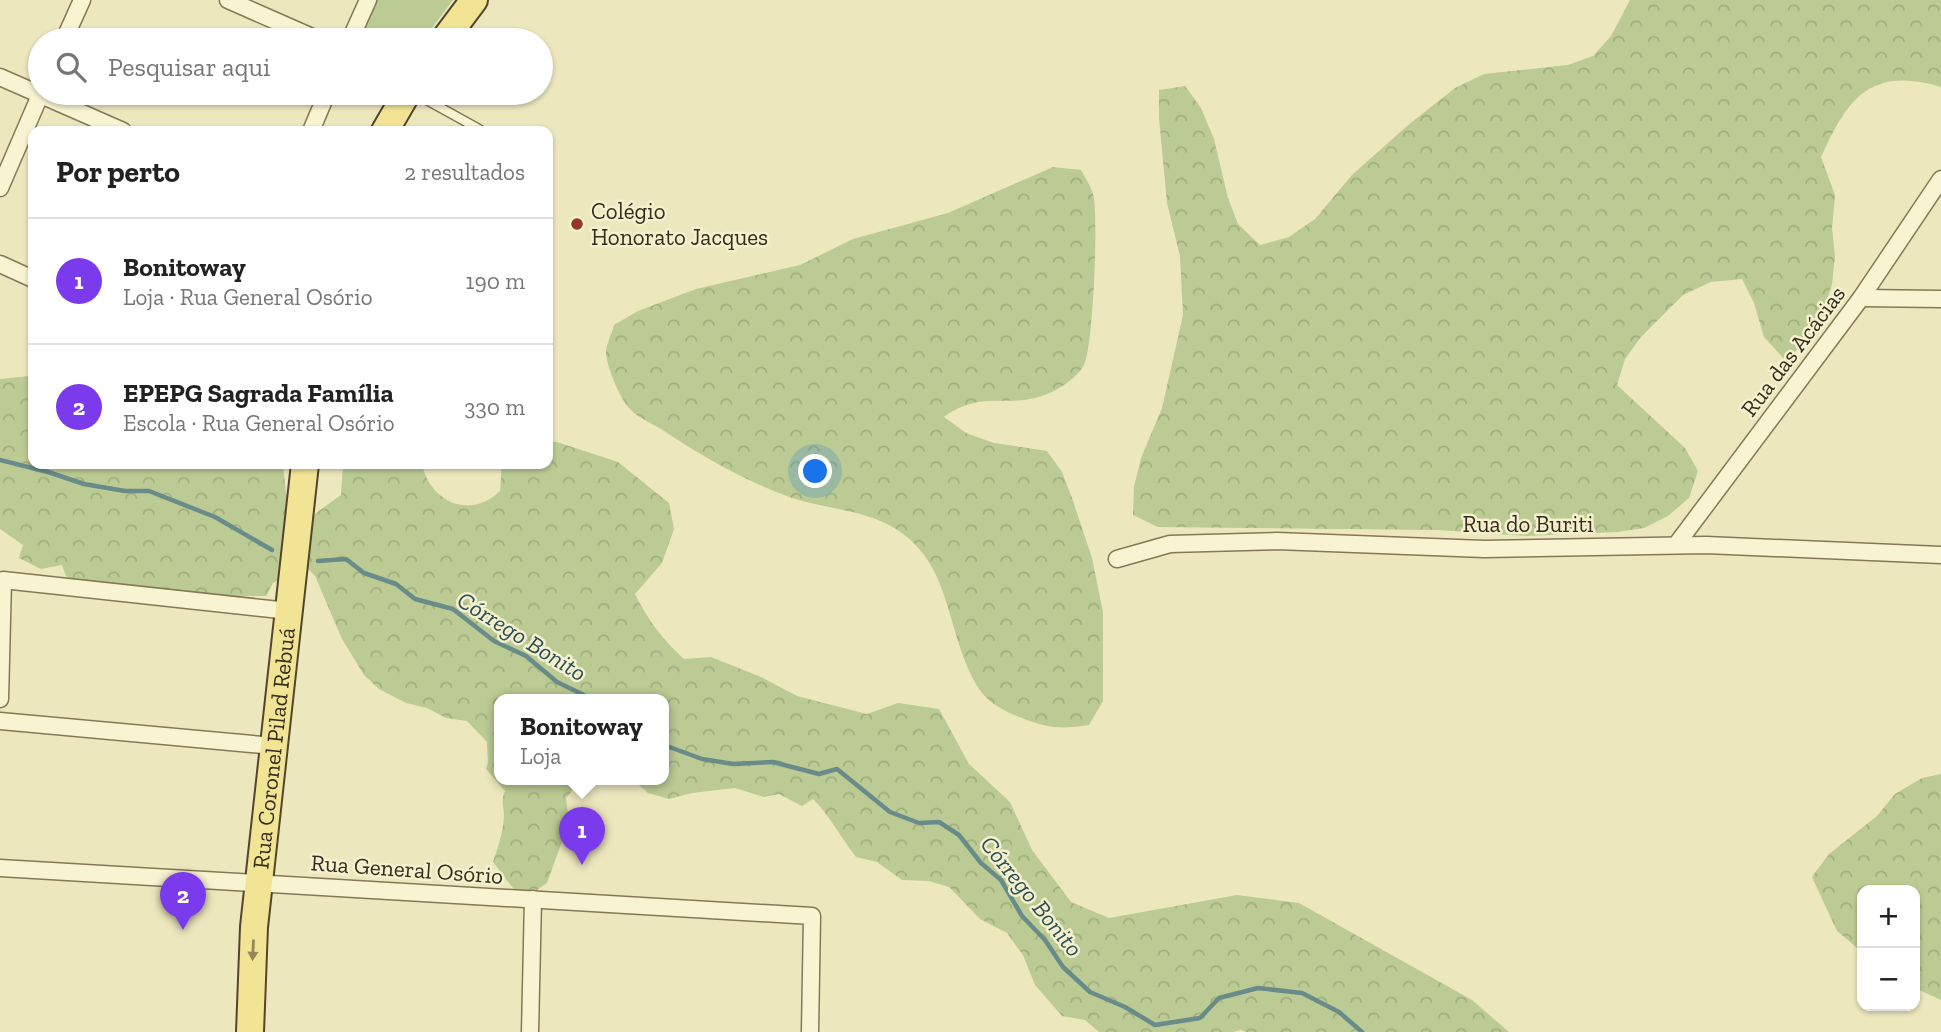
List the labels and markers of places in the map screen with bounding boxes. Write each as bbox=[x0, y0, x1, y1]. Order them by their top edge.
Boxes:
place label: Colégio Honorato Jacques bbox=[591, 197, 768, 251]
marker: Colégio Honorato Jacques bbox=[569, 216, 585, 232]
pin: 1 bbox=[559, 807, 605, 865]
pin: 2 bbox=[160, 872, 206, 930]

